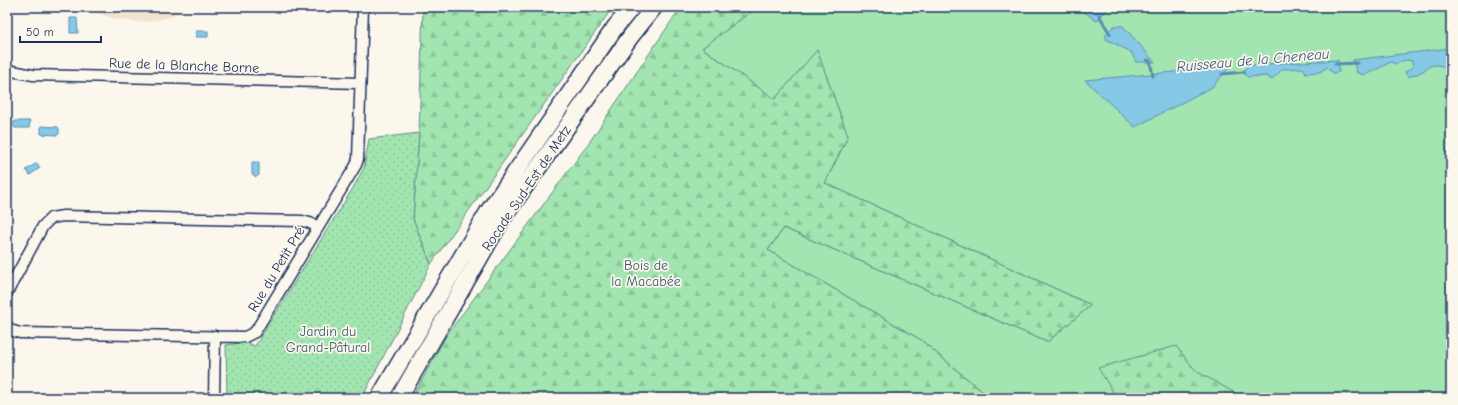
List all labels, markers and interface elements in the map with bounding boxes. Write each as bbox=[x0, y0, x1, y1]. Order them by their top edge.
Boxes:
scale bar bbox=[20, 18, 101, 44]
text: 50 m bbox=[26, 25, 54, 39]
water label: Ruisseau de la Cheneau bbox=[1176, 44, 1330, 76]
street label: Rue de la Blanche Borne bbox=[109, 54, 259, 77]
street label: Rocade Sud-Est de Metz bbox=[478, 122, 575, 254]
street label: Rue du Petit Pré bbox=[244, 223, 309, 315]
park label: Bois de la Macabée bbox=[611, 257, 681, 290]
park label: Jardin du Grand-Pâtural bbox=[286, 323, 370, 356]

